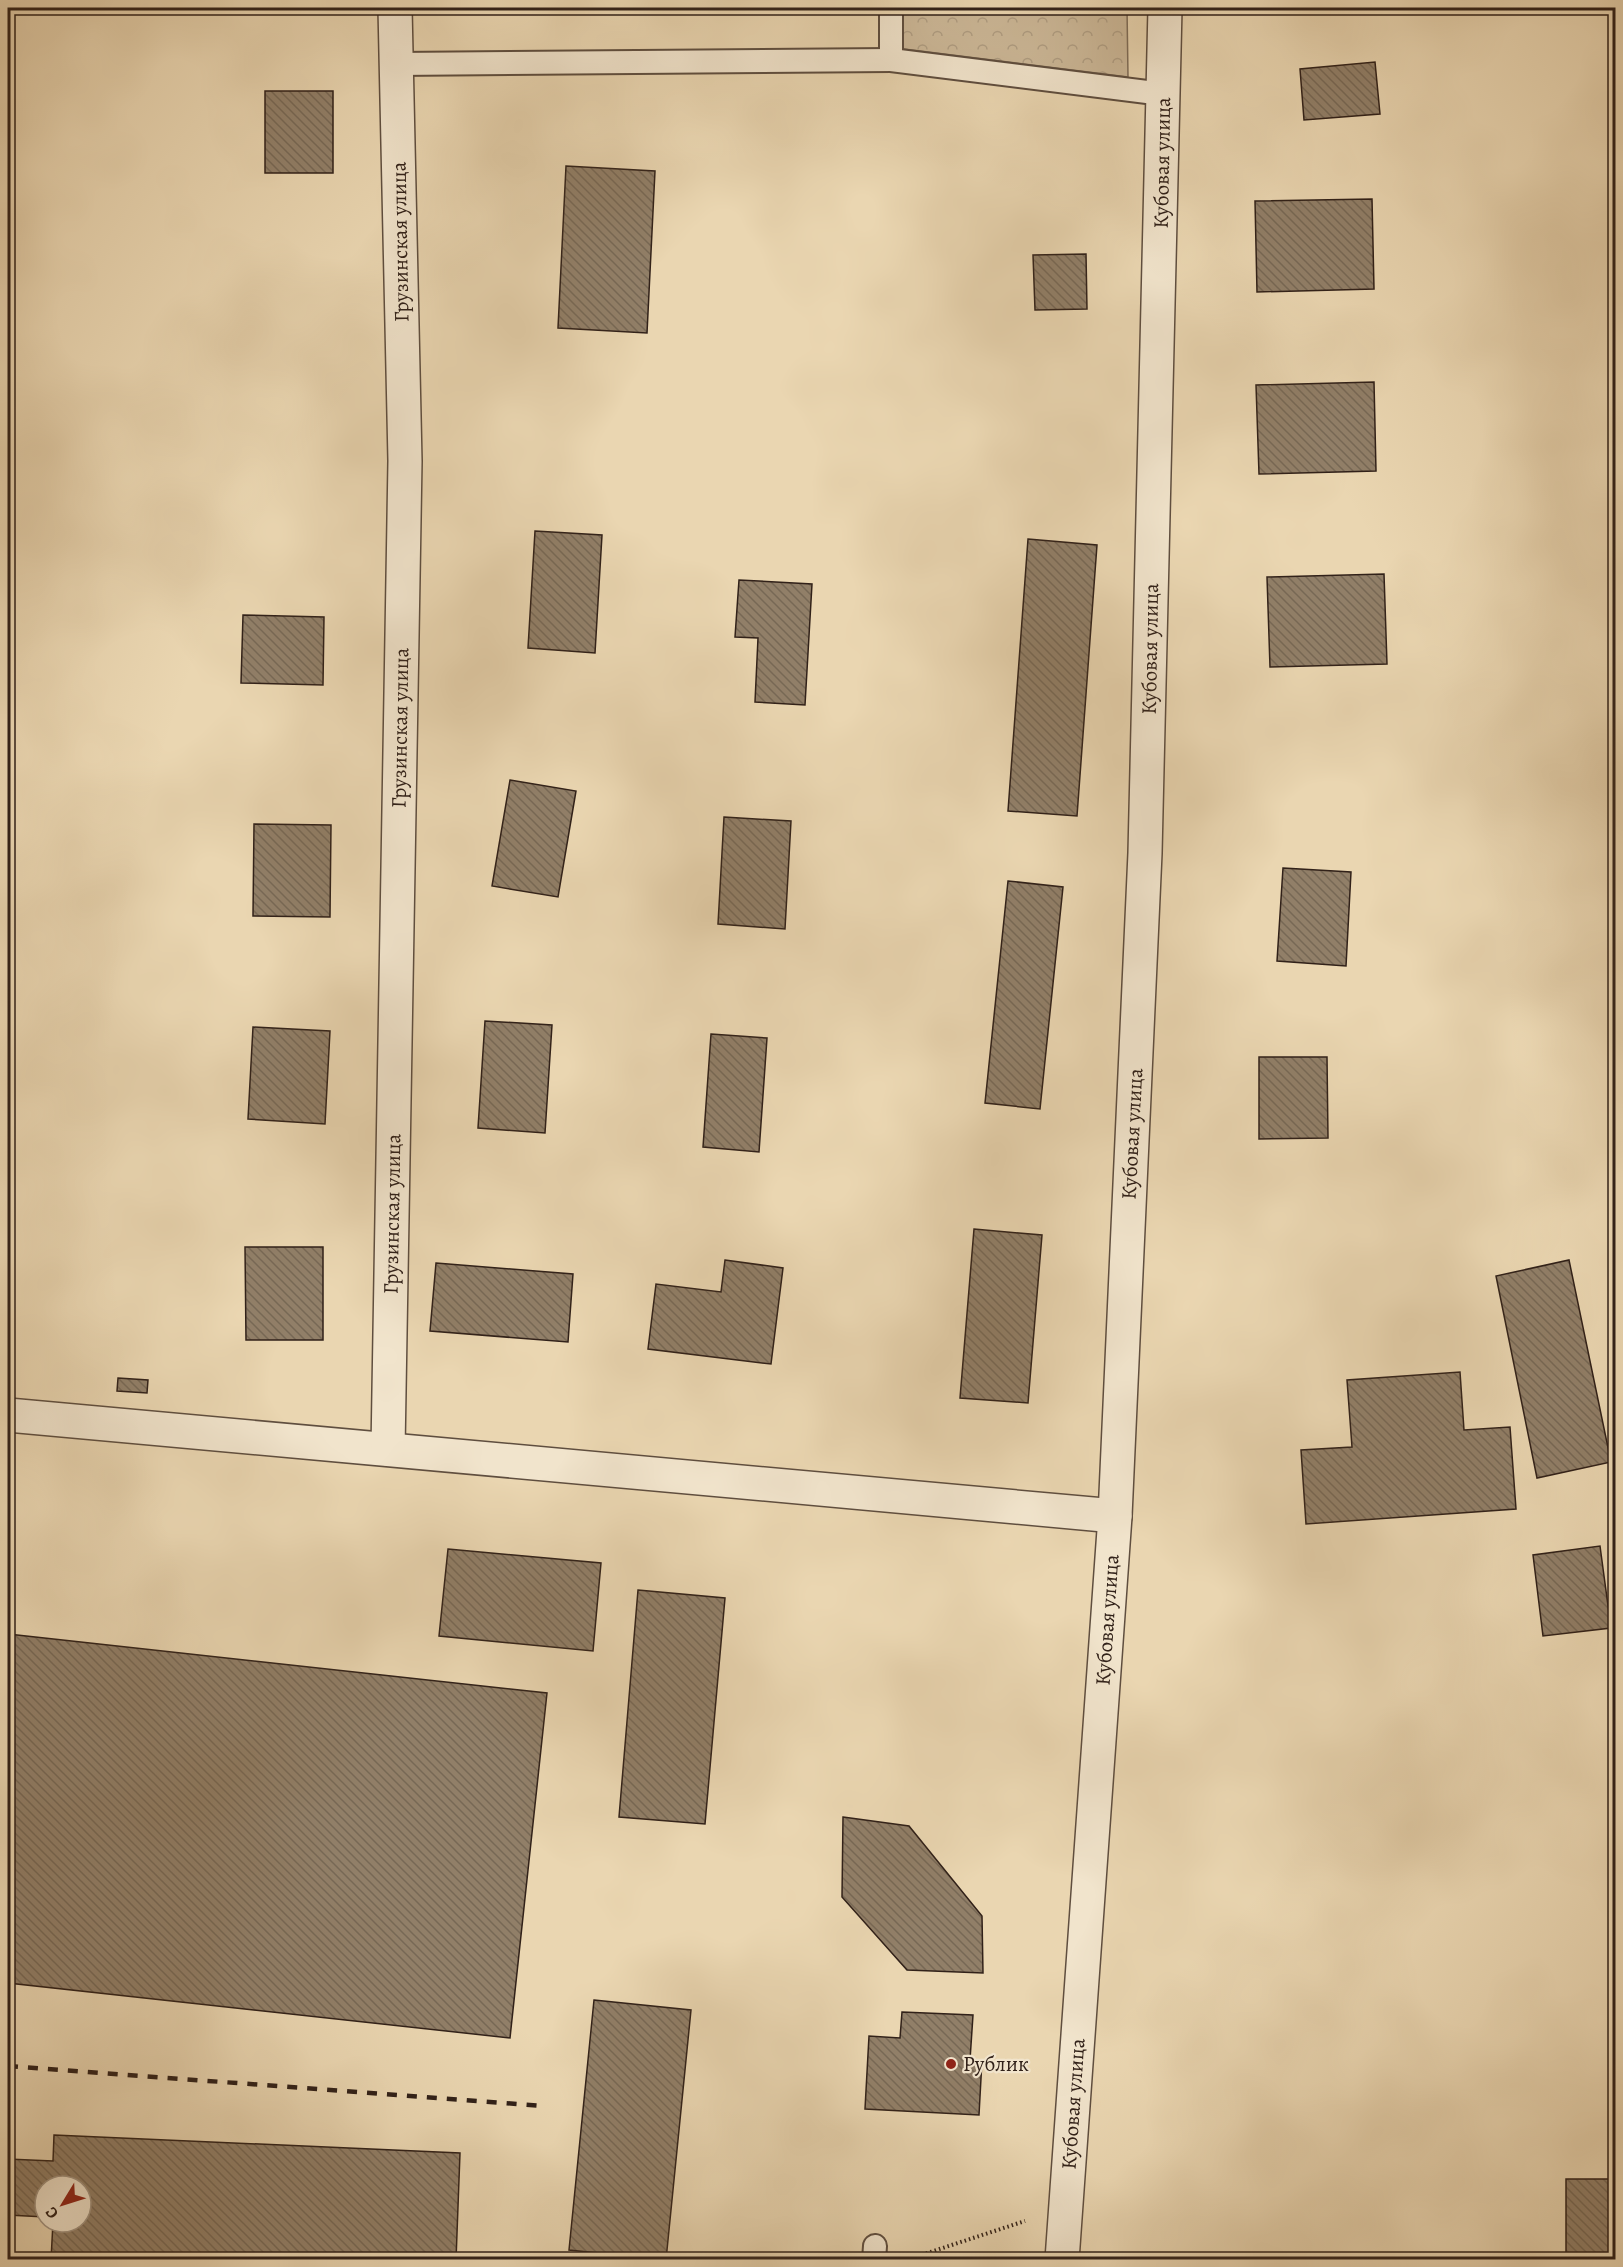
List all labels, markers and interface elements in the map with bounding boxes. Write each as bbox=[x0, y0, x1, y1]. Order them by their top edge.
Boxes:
street label: Кубовая улица bbox=[1147, 97, 1177, 229]
street label: Грузинская улица bbox=[385, 161, 415, 322]
street label: Кубовая улица bbox=[1135, 583, 1165, 715]
street label: Грузинская улица bbox=[385, 647, 415, 808]
street label: Кубовая улица bbox=[1115, 1067, 1149, 1200]
street label: Грузинская улица bbox=[377, 1133, 407, 1294]
street label: Кубовая улица bbox=[1088, 1553, 1126, 1687]
street label: Кубовая улица bbox=[1054, 2037, 1092, 2171]
place label: Рублик bbox=[963, 2050, 1029, 2078]
marker: Рублик bbox=[944, 2057, 958, 2071]
north arrow bbox=[33, 2174, 93, 2234]
text: С bbox=[40, 2202, 64, 2223]

